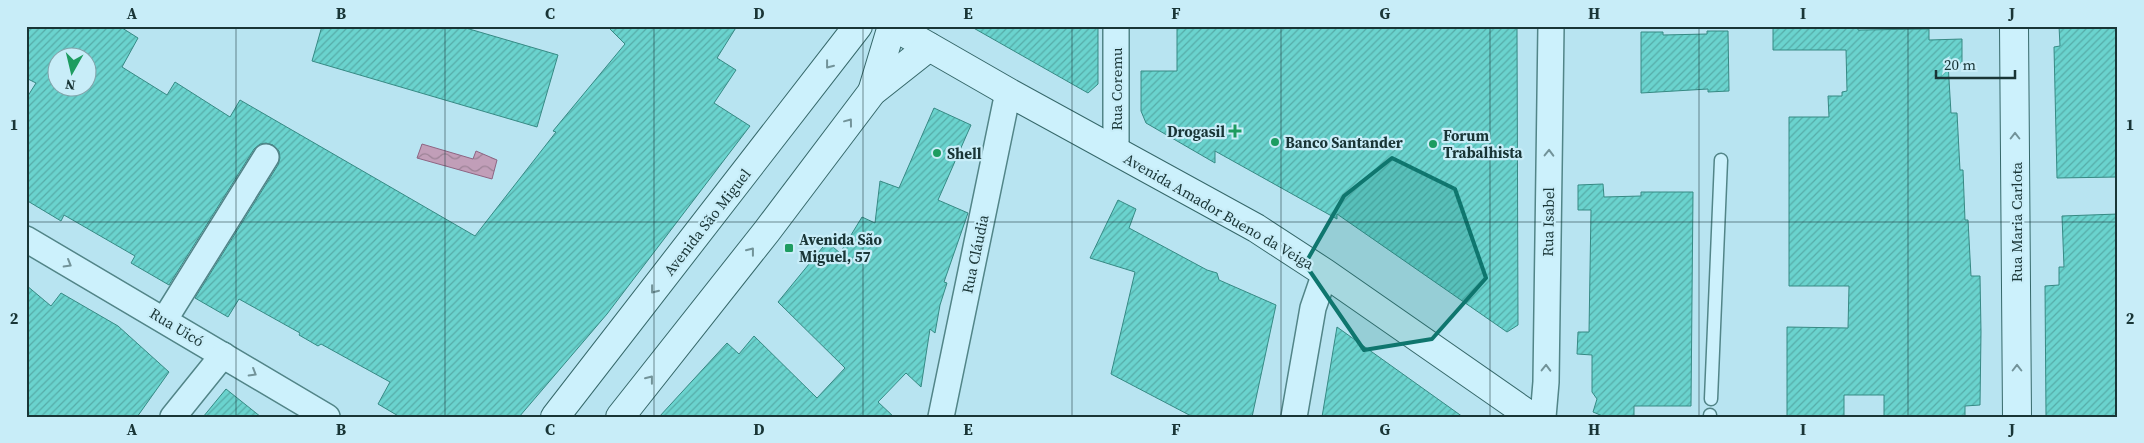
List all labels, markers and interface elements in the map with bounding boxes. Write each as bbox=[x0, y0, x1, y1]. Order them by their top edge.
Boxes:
text: A bbox=[127, 2, 138, 24]
text: B bbox=[336, 2, 347, 24]
text: C bbox=[545, 2, 555, 24]
text: D bbox=[753, 2, 765, 24]
text: E bbox=[963, 2, 973, 24]
text: F bbox=[1171, 2, 1181, 24]
text: G bbox=[1380, 2, 1391, 24]
text: H bbox=[1588, 2, 1600, 24]
text: I bbox=[1800, 2, 1806, 24]
text: J bbox=[2008, 2, 2015, 24]
street label: Rua Coremu bbox=[1106, 47, 1127, 131]
north arrow bbox=[48, 48, 98, 98]
scale bar bbox=[1936, 48, 2015, 80]
text: 20 m bbox=[1944, 54, 1976, 75]
one-way arrow bbox=[827, 59, 835, 68]
text: N bbox=[64, 74, 77, 95]
text: 1 bbox=[10, 113, 18, 135]
text: 1 bbox=[2126, 113, 2134, 135]
one-way arrow bbox=[844, 119, 852, 128]
place label: Drogasil bbox=[1167, 121, 1225, 142]
marker: Drogasil bbox=[1229, 125, 1241, 137]
place label: Forum Trabalhista bbox=[1443, 125, 1524, 163]
one-way arrow bbox=[2010, 131, 2020, 139]
place label: Banco Santander bbox=[1285, 132, 1403, 153]
marker: Banco Santander bbox=[1269, 136, 1281, 148]
marker: Forum Trabalhista bbox=[1427, 138, 1439, 150]
place label: Shell bbox=[947, 143, 982, 164]
marker: Shell bbox=[931, 147, 943, 159]
street label: Avenida Amador Bueno da Veiga bbox=[1120, 148, 1318, 274]
one-way arrow bbox=[1544, 149, 1554, 156]
street label: Rua Maria Carlota bbox=[2006, 161, 2027, 282]
street label: Avenida São Miguel bbox=[659, 164, 756, 280]
street label: Rua Isabel bbox=[1537, 187, 1559, 257]
street label: Rua Cláudia bbox=[956, 212, 994, 295]
place label: Avenida São Miguel, 57 bbox=[799, 229, 883, 267]
marker: Avenida São Miguel, 57 bbox=[783, 242, 795, 254]
one-way arrow bbox=[746, 248, 754, 257]
one-way arrow bbox=[63, 257, 72, 267]
one-way arrow bbox=[651, 284, 660, 294]
street label: Rua Uicó bbox=[146, 303, 208, 351]
text: 2 bbox=[10, 307, 19, 329]
text: 2 bbox=[2126, 307, 2135, 329]
one-way arrow bbox=[1541, 364, 1551, 372]
one-way arrow bbox=[2012, 364, 2022, 372]
one-way arrow bbox=[248, 367, 257, 377]
one-way arrow bbox=[645, 375, 654, 384]
text: A bbox=[127, 418, 138, 440]
text: B bbox=[336, 418, 347, 440]
text: C bbox=[545, 418, 555, 440]
text: D bbox=[753, 418, 765, 440]
text: E bbox=[963, 418, 973, 440]
text: F bbox=[1171, 418, 1181, 440]
text: G bbox=[1380, 418, 1391, 440]
text: H bbox=[1588, 418, 1600, 440]
text: I bbox=[1800, 418, 1806, 440]
text: J bbox=[2008, 418, 2015, 440]

